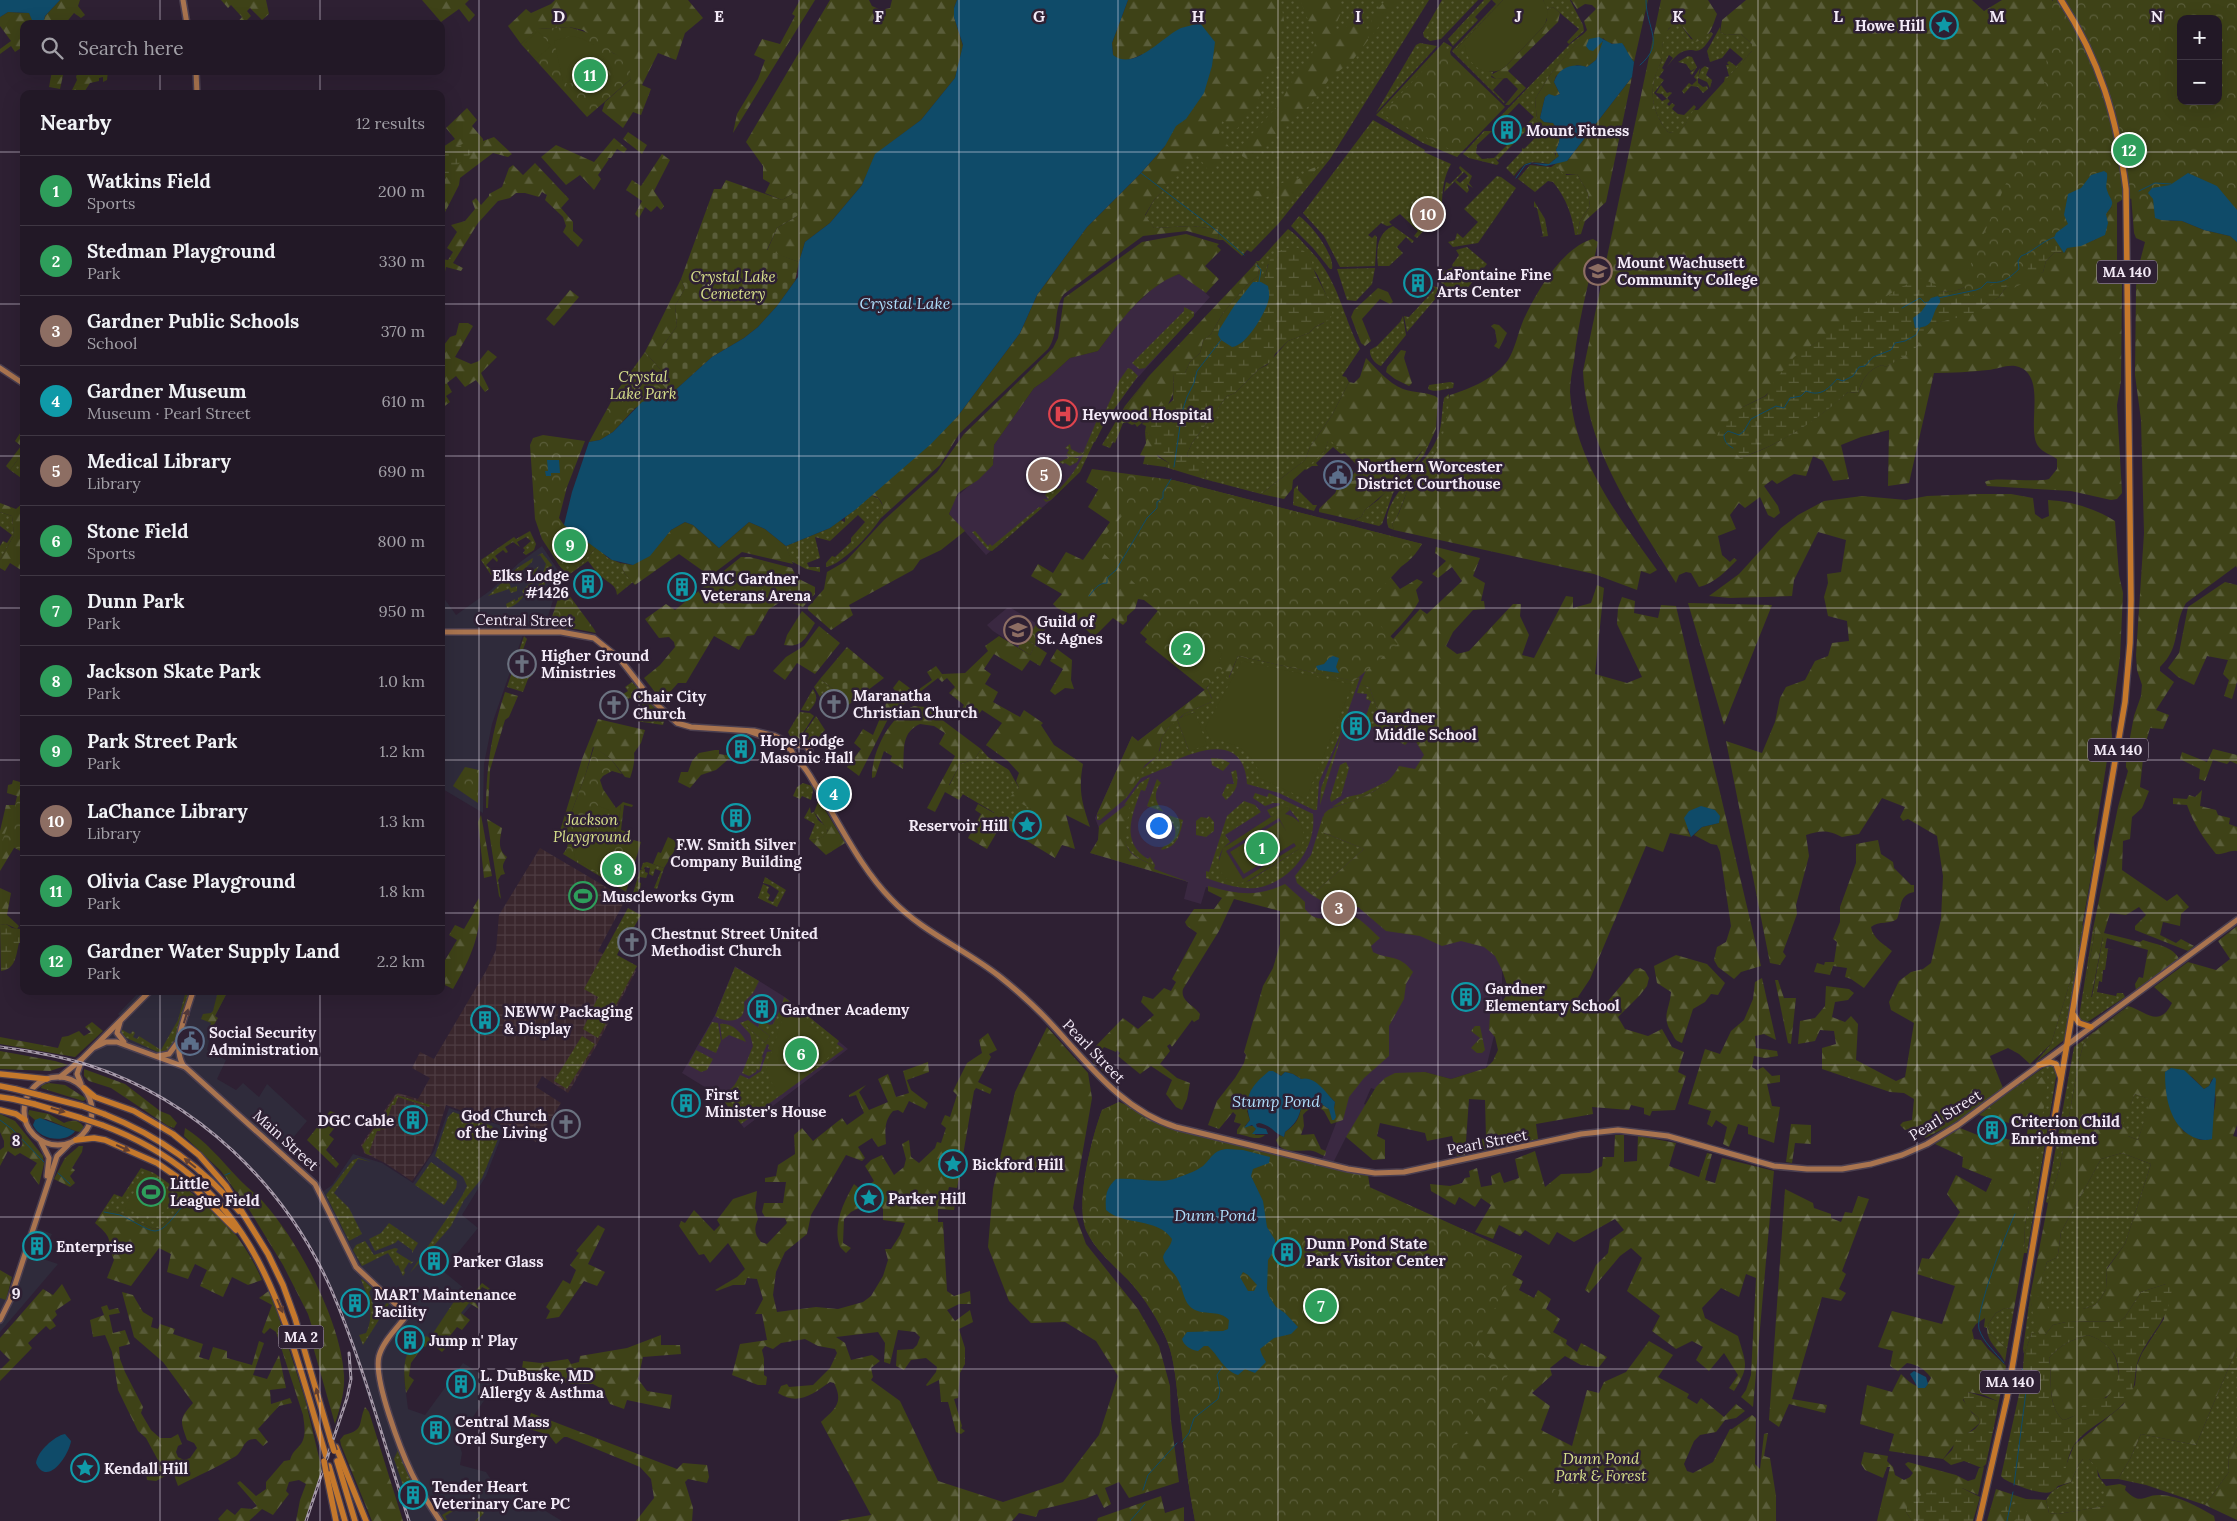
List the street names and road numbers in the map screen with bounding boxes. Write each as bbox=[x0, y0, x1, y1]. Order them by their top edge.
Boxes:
road number: MA 140 bbox=[2097, 260, 2157, 284]
street label: Central Street bbox=[475, 610, 573, 630]
road number: MA 140 bbox=[2088, 738, 2148, 762]
street label: Pearl Street bbox=[1059, 1015, 1129, 1087]
street label: Pearl Street bbox=[1905, 1085, 1985, 1145]
street label: Main Street bbox=[249, 1106, 323, 1174]
street label: Pearl Street bbox=[1445, 1125, 1529, 1159]
road number: MA 2 bbox=[278, 1325, 324, 1348]
road number: MA 140 bbox=[1980, 1370, 2040, 1394]

